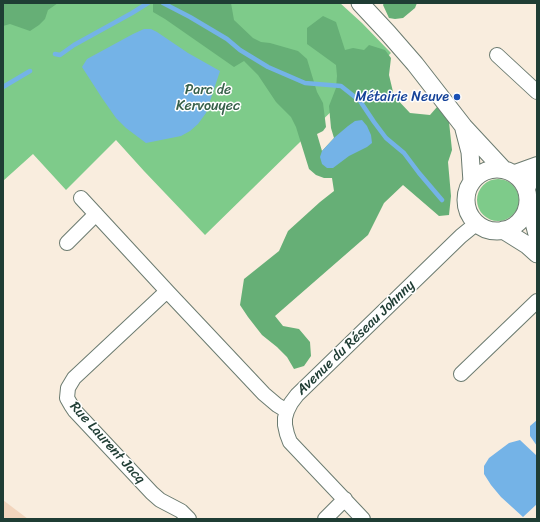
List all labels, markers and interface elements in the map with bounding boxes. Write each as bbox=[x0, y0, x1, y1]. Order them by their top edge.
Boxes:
park label: Parc de Kervouyec bbox=[176, 82, 240, 114]
place label: Métairie Neuve bbox=[355, 89, 449, 105]
marker: Métairie Neuve bbox=[452, 92, 462, 102]
street label: Avenue du Réseau Johnny bbox=[293, 277, 419, 399]
street label: Rue Laurent Jacq bbox=[66, 399, 148, 487]

